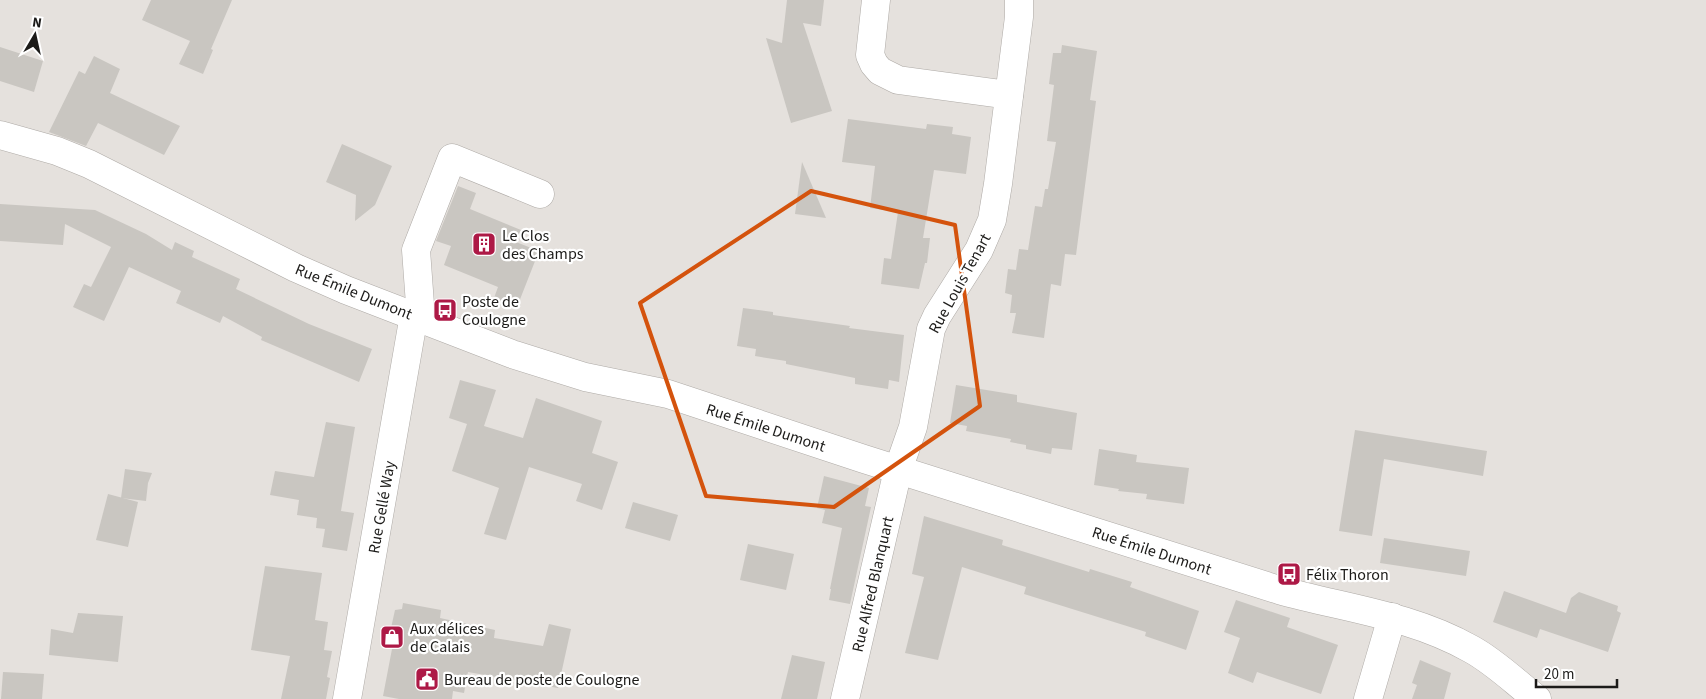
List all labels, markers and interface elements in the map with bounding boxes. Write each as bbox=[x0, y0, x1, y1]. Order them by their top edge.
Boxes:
north arrow bbox=[10, 10, 60, 60]
text: N bbox=[31, 13, 43, 34]
place label: Le Clos des Champs bbox=[502, 225, 584, 265]
street label: Rue Louis Tenart bbox=[923, 229, 997, 337]
building icon: Le Clos des Champs bbox=[471, 231, 497, 257]
street label: Rue Émile Dumont bbox=[292, 258, 416, 326]
place label: Poste de Coulogne bbox=[462, 291, 526, 331]
bus stop icon: Poste de Coulogne bbox=[432, 297, 458, 323]
street label: Rue Émile Dumont bbox=[703, 398, 829, 458]
street label: Rue Gellé Way bbox=[363, 459, 401, 555]
street label: Rue Alfred Blanquart bbox=[847, 514, 899, 654]
street label: Rue Émile Dumont bbox=[1089, 521, 1215, 581]
bus stop icon: Félix Thoron bbox=[1276, 561, 1302, 587]
place label: Félix Thoron bbox=[1306, 564, 1389, 586]
place label: Aux délices de Calais bbox=[410, 618, 484, 658]
shop icon: Aux délices de Calais bbox=[379, 624, 405, 650]
scale bar bbox=[1536, 656, 1617, 688]
text: 20 m bbox=[1544, 664, 1574, 685]
public building icon: Bureau de poste de Coulogne bbox=[414, 666, 440, 692]
place label: Bureau de poste de Coulogne bbox=[444, 669, 640, 691]

